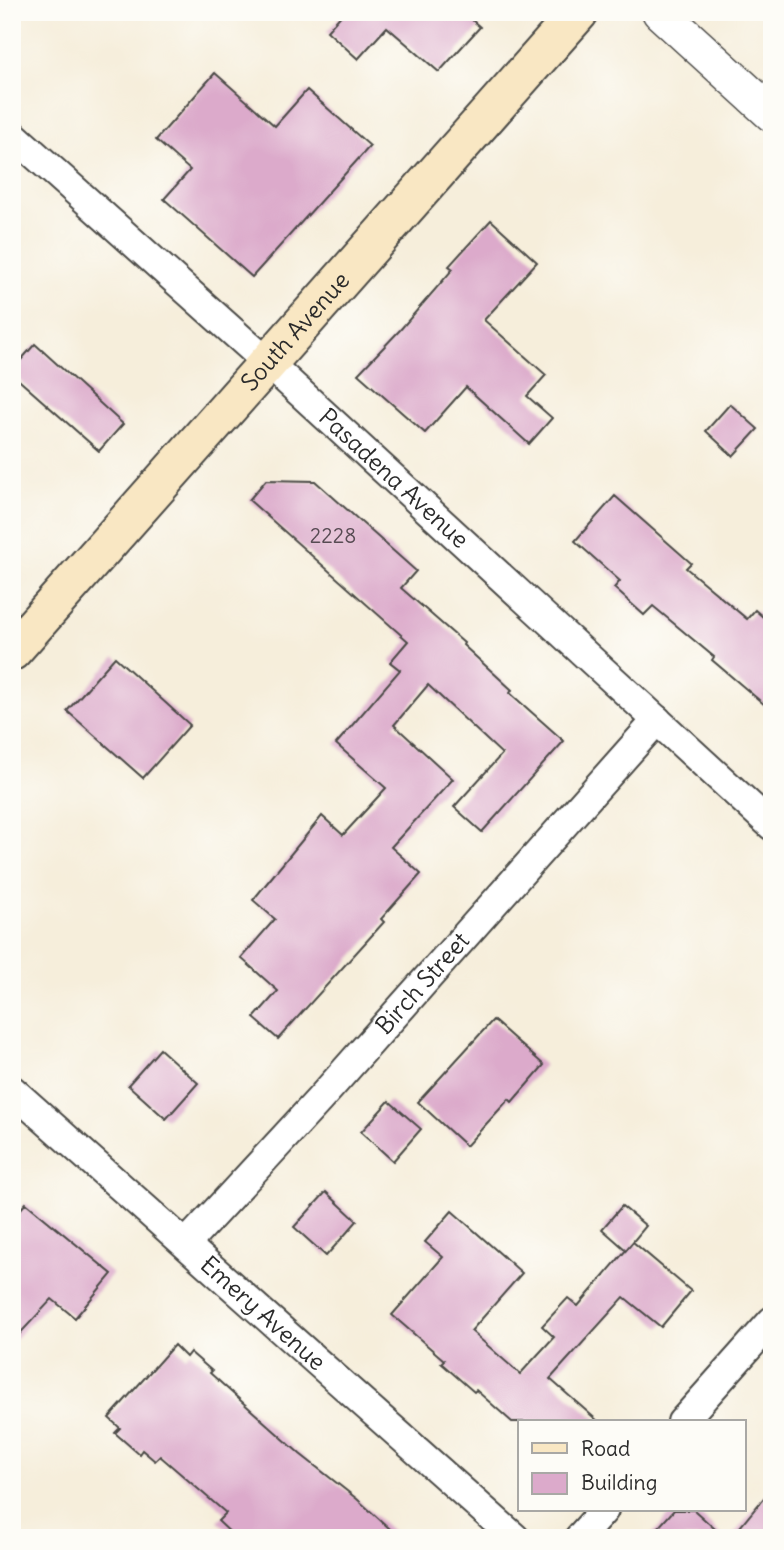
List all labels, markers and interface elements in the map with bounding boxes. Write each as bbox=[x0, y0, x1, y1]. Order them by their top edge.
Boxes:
street label: South Avenue bbox=[234, 265, 355, 397]
street label: Pasadena Avenue bbox=[313, 401, 475, 554]
house number: 2228 bbox=[310, 522, 356, 549]
street label: Birch Street bbox=[369, 926, 475, 1040]
street label: Emery Avenue bbox=[195, 1249, 332, 1376]
legend bbox=[518, 1420, 746, 1512]
text: Road bbox=[581, 1435, 630, 1462]
text: Building bbox=[581, 1469, 657, 1496]

